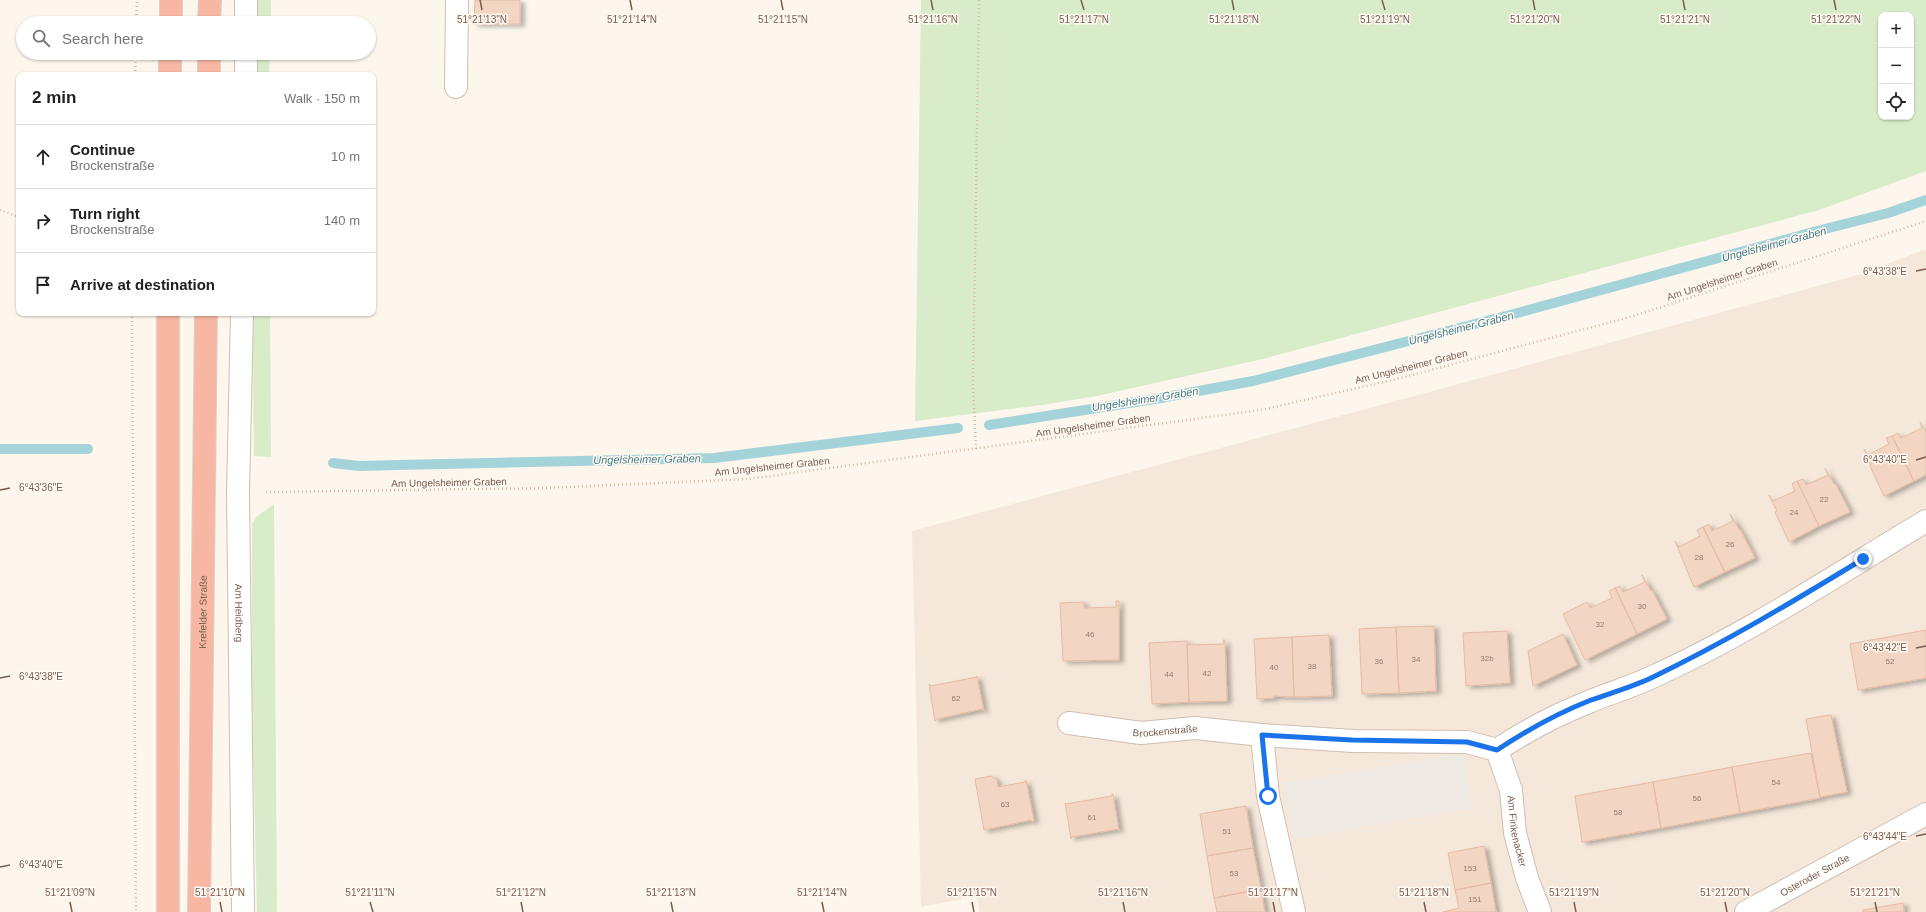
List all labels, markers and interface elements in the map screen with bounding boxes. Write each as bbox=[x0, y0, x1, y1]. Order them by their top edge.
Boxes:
map controls bbox=[1878, 12, 1914, 120]
button: + bbox=[1878, 12, 1914, 48]
text: 51°21'13"N bbox=[457, 14, 507, 25]
text: 51°21'14"N bbox=[607, 14, 657, 25]
text: 51°21'15"N bbox=[758, 14, 808, 25]
text: 51°21'16"N bbox=[908, 14, 958, 25]
text: 51°21'17"N bbox=[1059, 14, 1109, 25]
text: 51°21'18"N bbox=[1209, 14, 1259, 25]
text: 51°21'19"N bbox=[1360, 14, 1410, 25]
text: 51°21'20"N bbox=[1510, 14, 1560, 25]
text: 51°21'21"N bbox=[1660, 14, 1710, 25]
text: 51°21'22"N bbox=[1811, 14, 1861, 25]
search box bbox=[16, 16, 376, 60]
icon: search bbox=[30, 27, 52, 49]
text: Search here bbox=[62, 30, 144, 47]
button: − bbox=[1878, 48, 1914, 84]
button: locate bbox=[1878, 84, 1914, 120]
text: 2 min bbox=[32, 88, 76, 107]
text: Walk · 150 m bbox=[284, 91, 360, 106]
text: Continue bbox=[70, 141, 135, 158]
icon: ahead bbox=[32, 146, 54, 168]
text: 10 m bbox=[331, 149, 360, 164]
text: Brockenstraße bbox=[70, 158, 155, 173]
text: Turn right bbox=[70, 205, 140, 222]
icon: right bbox=[32, 210, 54, 232]
text: 140 m bbox=[324, 213, 360, 228]
text: Brockenstraße bbox=[70, 222, 155, 237]
water label: Ungelsheimer Graben bbox=[1720, 224, 1828, 264]
street label: Am Ungelsheimer Graben bbox=[1665, 256, 1779, 303]
text: 6°43'38"E bbox=[1863, 266, 1907, 277]
icon: arrive bbox=[32, 274, 54, 296]
text: Arrive at destination bbox=[70, 276, 215, 293]
water label: Ungelsheimer Graben bbox=[1407, 309, 1515, 347]
street label: Am Ungelsheimer Graben bbox=[1354, 347, 1469, 386]
water label: Ungelsheimer Graben bbox=[1091, 385, 1199, 413]
street label: Am Ungelsheimer Graben bbox=[1035, 412, 1151, 439]
water label: Ungelsheimer Graben bbox=[593, 452, 701, 466]
text: 6°43'40"E bbox=[1863, 454, 1907, 465]
street label: Am Ungelsheimer Graben bbox=[714, 455, 830, 478]
street label: Am Ungelsheimer Graben bbox=[391, 476, 507, 489]
text: 6°43'36"E bbox=[19, 482, 63, 493]
house number: 22 bbox=[1820, 495, 1829, 504]
house number: 24 bbox=[1790, 508, 1799, 517]
house number: 26 bbox=[1726, 540, 1735, 549]
route end bbox=[1854, 550, 1872, 568]
house number: 28 bbox=[1695, 553, 1704, 562]
street label: Krefelder Straße bbox=[197, 575, 209, 649]
street label: Am Heidberg bbox=[233, 584, 245, 642]
house number: 30 bbox=[1638, 602, 1647, 611]
house number: 32 bbox=[1596, 620, 1605, 629]
house number: 46 bbox=[1086, 630, 1095, 639]
text: 6°43'42"E bbox=[1863, 642, 1907, 653]
house number: 32b bbox=[1480, 654, 1494, 663]
house number: 34 bbox=[1412, 655, 1421, 664]
house number: 36 bbox=[1375, 657, 1384, 666]
house number: 52 bbox=[1886, 657, 1895, 666]
house number: 38 bbox=[1308, 662, 1317, 671]
house number: 40 bbox=[1270, 663, 1279, 672]
house number: 42 bbox=[1203, 669, 1212, 678]
house number: 44 bbox=[1165, 670, 1174, 679]
text: 6°43'38"E bbox=[19, 671, 63, 682]
house number: 62 bbox=[952, 694, 961, 703]
street label: Brockenstraße bbox=[1132, 723, 1199, 739]
house number: 54 bbox=[1772, 778, 1781, 787]
route start bbox=[1259, 787, 1277, 805]
house number: 56 bbox=[1693, 794, 1702, 803]
street label: Am Finkenacker bbox=[1506, 795, 1529, 869]
house number: 63 bbox=[1001, 800, 1010, 809]
house number: 58 bbox=[1614, 808, 1623, 817]
house number: 61 bbox=[1088, 813, 1097, 822]
house number: 51 bbox=[1223, 827, 1232, 836]
text: 6°43'44"E bbox=[1863, 831, 1907, 842]
street label: Osteroder Straße bbox=[1778, 852, 1852, 898]
text: 6°43'40"E bbox=[19, 859, 63, 870]
house number: 153 bbox=[1463, 864, 1477, 873]
house number: 53 bbox=[1230, 869, 1239, 878]
text: 51°21'09"N bbox=[45, 887, 95, 898]
text: 51°21'10"N bbox=[195, 887, 245, 898]
text: 51°21'11"N bbox=[345, 887, 395, 898]
text: 51°21'12"N bbox=[496, 887, 546, 898]
text: 51°21'13"N bbox=[646, 887, 696, 898]
text: 51°21'14"N bbox=[797, 887, 847, 898]
text: 51°21'15"N bbox=[947, 887, 997, 898]
text: 51°21'16"N bbox=[1098, 887, 1148, 898]
text: 51°21'17"N bbox=[1248, 887, 1298, 898]
text: 51°21'18"N bbox=[1399, 887, 1449, 898]
text: 51°21'19"N bbox=[1549, 887, 1599, 898]
text: 51°21'20"N bbox=[1700, 887, 1750, 898]
text: 51°21'21"N bbox=[1850, 887, 1900, 898]
house number: 151 bbox=[1468, 895, 1482, 904]

